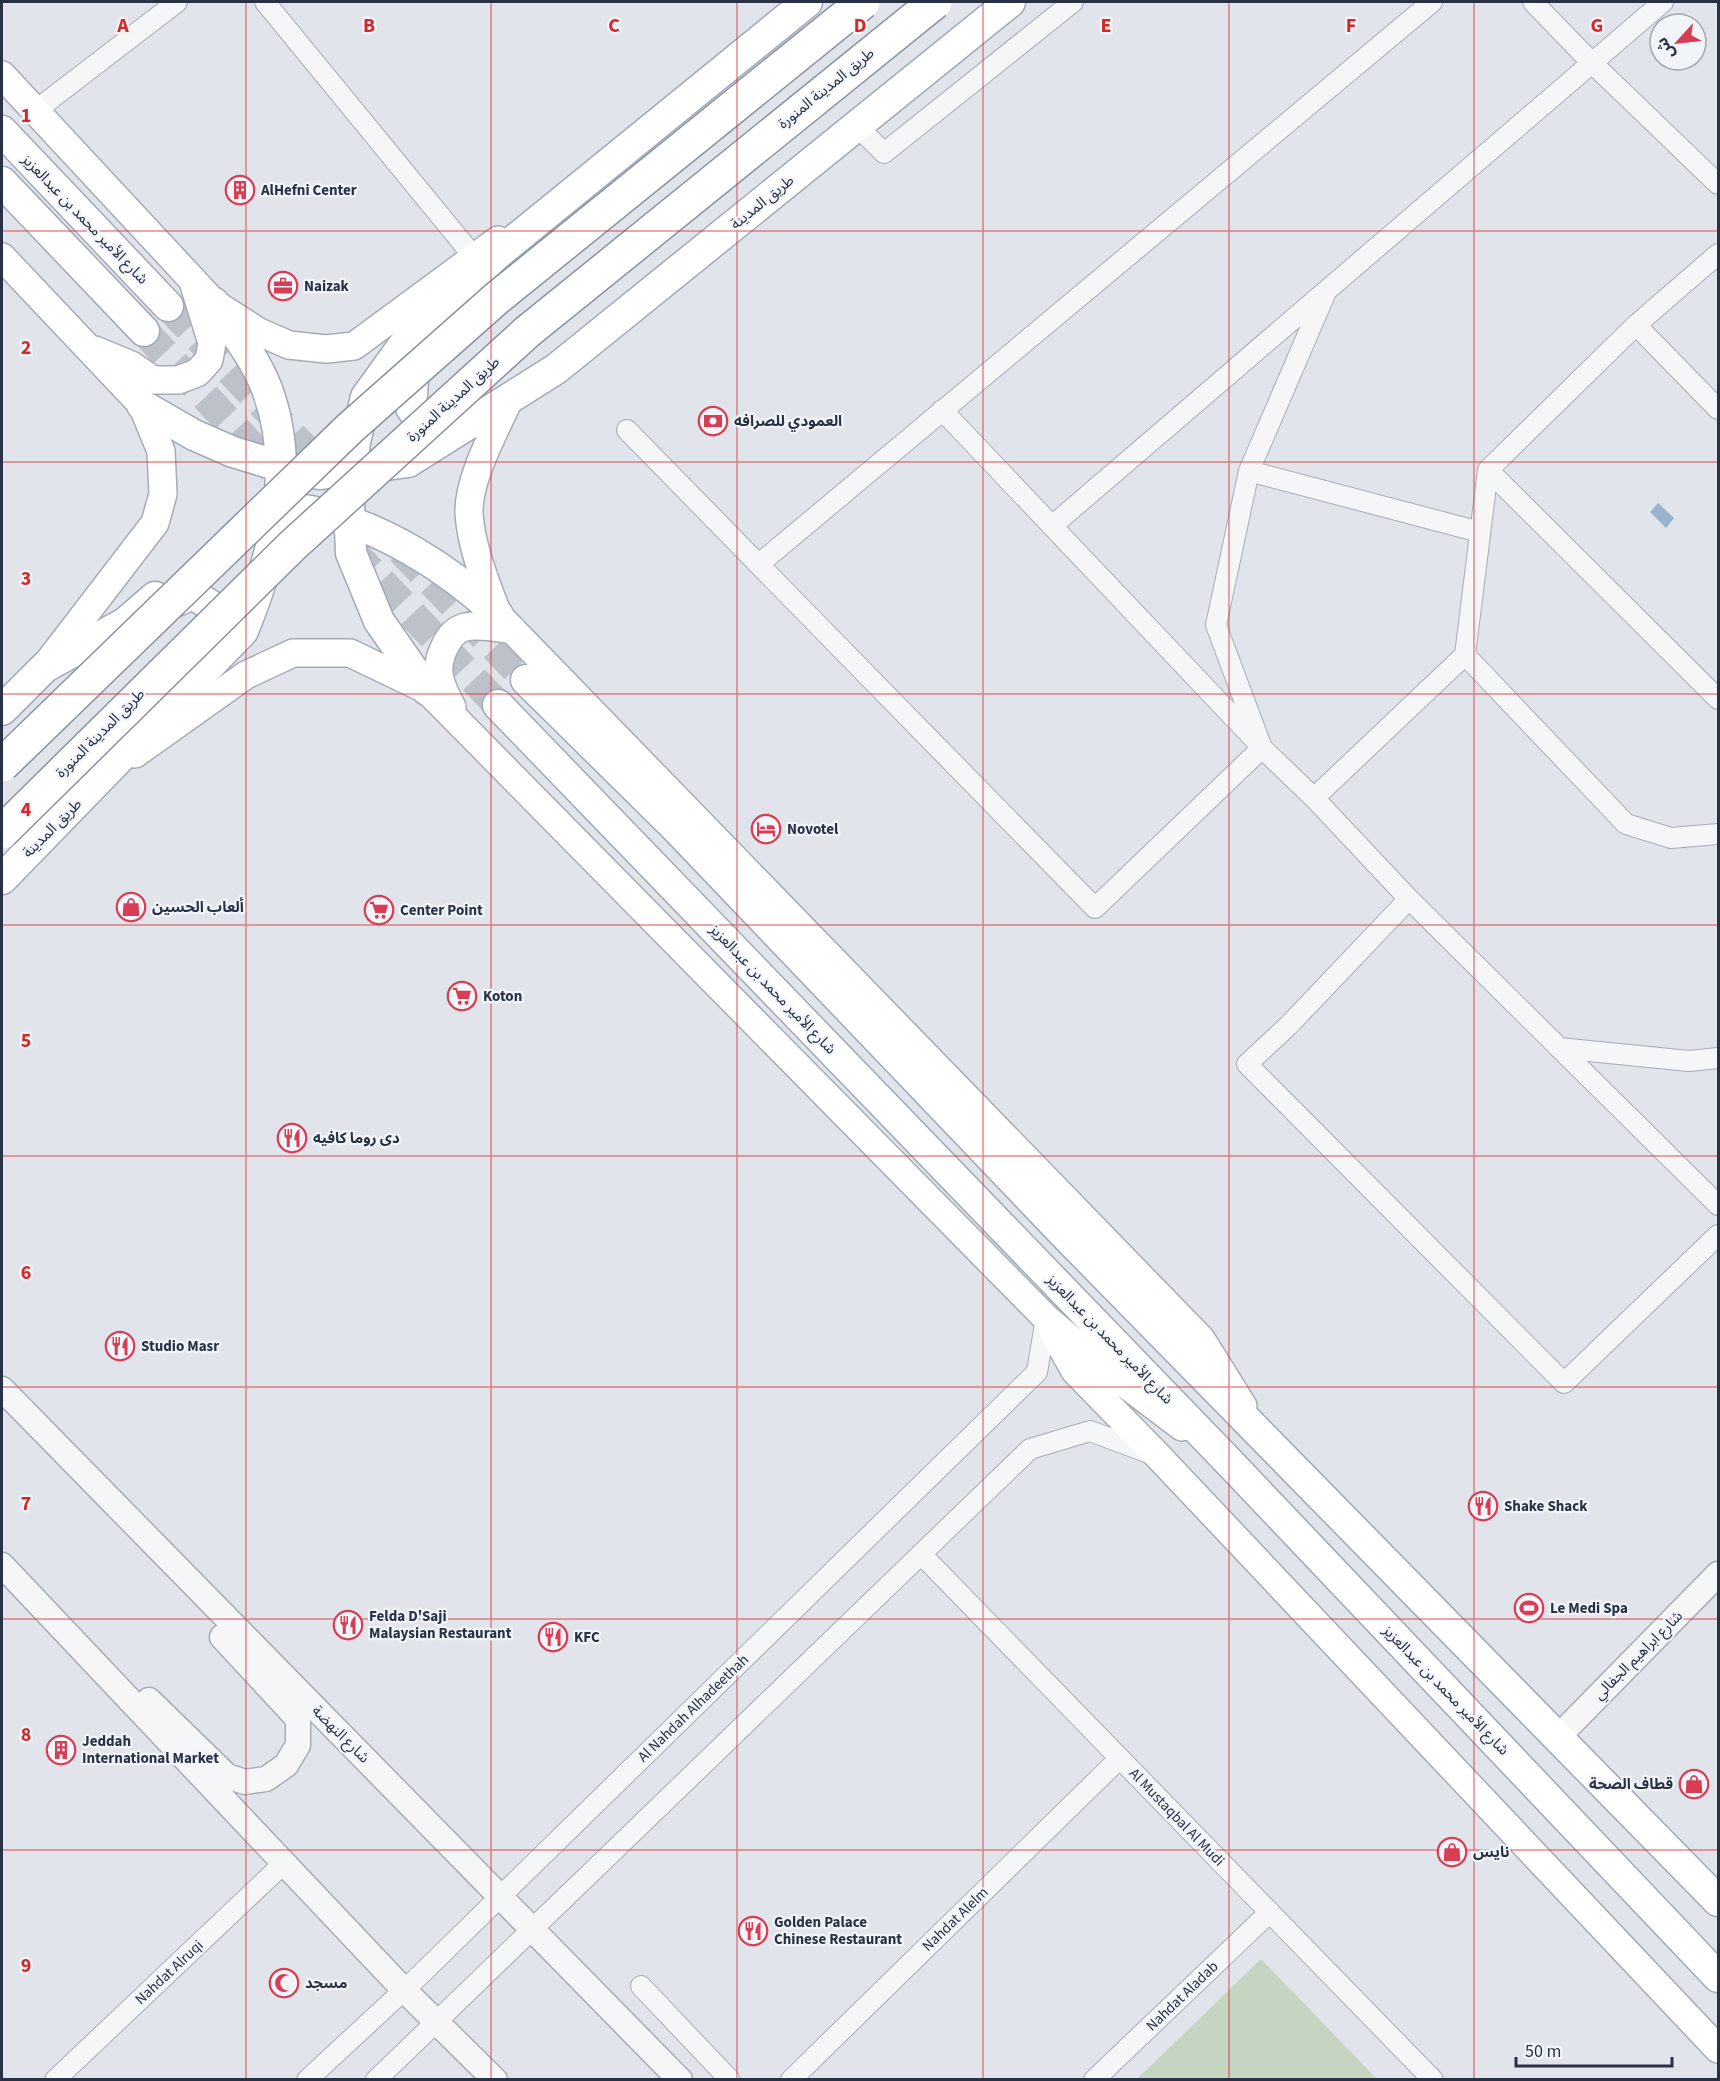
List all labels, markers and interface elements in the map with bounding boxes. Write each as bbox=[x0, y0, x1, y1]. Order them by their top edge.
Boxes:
text: A bbox=[116, 12, 129, 40]
text: B bbox=[363, 12, 375, 40]
text: C bbox=[608, 12, 620, 40]
text: D bbox=[854, 12, 866, 40]
text: E bbox=[1101, 12, 1111, 40]
text: F bbox=[1346, 12, 1356, 40]
text: G bbox=[1591, 12, 1603, 40]
north arrow bbox=[1648, 12, 1708, 72]
text: ش bbox=[1651, 34, 1680, 63]
street label: طريق المدينة المنورة bbox=[774, 43, 879, 134]
text: 1 bbox=[21, 102, 31, 130]
street label: شارع الأمير محمد بن عبدالعزيز bbox=[15, 149, 153, 290]
street label: طريق المدينة bbox=[726, 170, 799, 235]
building icon: AlHefni Center bbox=[224, 174, 256, 206]
place label: AlHefni Center bbox=[260, 180, 357, 201]
office icon: Naizak bbox=[267, 270, 299, 302]
place label: Naizak bbox=[304, 276, 350, 297]
text: 2 bbox=[21, 334, 31, 362]
street label: طريق المدينة المنورة bbox=[402, 352, 504, 447]
bank icon: العمودي للصرافه bbox=[697, 405, 729, 437]
place label: العمودي للصرافه bbox=[734, 411, 842, 432]
text: 3 bbox=[21, 565, 31, 593]
street label: طريق المدينة المنورة bbox=[51, 684, 150, 783]
street label: طريق المدينة bbox=[18, 794, 87, 863]
text: 4 bbox=[21, 796, 32, 824]
hotel icon: Novotel bbox=[750, 813, 782, 845]
place label: Novotel bbox=[787, 819, 839, 840]
shop icon: ألعاب الحسين bbox=[115, 891, 147, 923]
supermarket icon: Center Point bbox=[363, 894, 395, 926]
place label: ألعاب الحسين bbox=[152, 897, 244, 918]
place label: Center Point bbox=[400, 900, 483, 921]
street label: شارع الأمير محمد بن عبدالعزيز bbox=[703, 919, 841, 1060]
supermarket icon: Koton bbox=[446, 980, 478, 1012]
place label: Koton bbox=[483, 986, 522, 1007]
text: 5 bbox=[21, 1027, 31, 1055]
restaurant icon: دى روما كافيه bbox=[276, 1122, 308, 1154]
place label: دى روما كافيه bbox=[313, 1128, 400, 1149]
text: 6 bbox=[21, 1259, 31, 1287]
street label: شارع الأمير محمد بن عبدالعزيز bbox=[1040, 1269, 1178, 1410]
restaurant icon: Studio Masr bbox=[104, 1330, 136, 1362]
place label: Studio Masr bbox=[141, 1336, 219, 1357]
text: 7 bbox=[21, 1490, 31, 1518]
restaurant icon: Shake Shack bbox=[1467, 1490, 1499, 1522]
place label: Shake Shack bbox=[1504, 1496, 1588, 1517]
sports icon: Le Medi Spa bbox=[1513, 1592, 1545, 1624]
place label: Le Medi Spa bbox=[1550, 1598, 1628, 1619]
place label: Felda D'Saji Malaysian Restaurant bbox=[369, 1606, 512, 1644]
street label: شارع ابراهيم الجفالي bbox=[1589, 1606, 1689, 1705]
restaurant icon: Felda D'Saji Malaysian Restaurant bbox=[332, 1609, 364, 1641]
street label: شارع الأمير محمد بن عبدالعزيز bbox=[1376, 1620, 1514, 1761]
restaurant icon: KFC bbox=[537, 1621, 569, 1653]
place label: KFC bbox=[574, 1627, 600, 1648]
street label: Al Nahdah Alhadeethah bbox=[633, 1650, 754, 1767]
street label: شارع النهضة bbox=[306, 1701, 374, 1769]
text: 8 bbox=[21, 1721, 31, 1749]
place label: Jeddah International Market bbox=[82, 1731, 219, 1769]
building icon: Jeddah International Market bbox=[45, 1734, 77, 1766]
street label: Al Mustaqbal Al Mudi bbox=[1124, 1764, 1229, 1871]
shop icon: قطاف الصحة bbox=[1678, 1768, 1710, 1800]
place label: قطاف الصحة bbox=[1589, 1774, 1673, 1795]
shop icon: نايس bbox=[1436, 1836, 1468, 1868]
place label: نايس bbox=[1473, 1842, 1510, 1863]
street label: Nahdat Alelm bbox=[918, 1882, 993, 1956]
place label: Golden Palace Chinese Restaurant bbox=[774, 1912, 902, 1950]
restaurant icon: Golden Palace Chinese Restaurant bbox=[737, 1915, 769, 1947]
street label: Nahdat Alruqi bbox=[131, 1935, 208, 2010]
text: 9 bbox=[21, 1952, 31, 1980]
street label: Nahdat Aladab bbox=[1142, 1957, 1223, 2036]
mosque icon: مسجد bbox=[268, 1967, 300, 1999]
place label: مسجد bbox=[305, 1973, 347, 1994]
scale bar bbox=[1516, 2030, 1672, 2068]
text: 50 m bbox=[1525, 2039, 1561, 2064]

